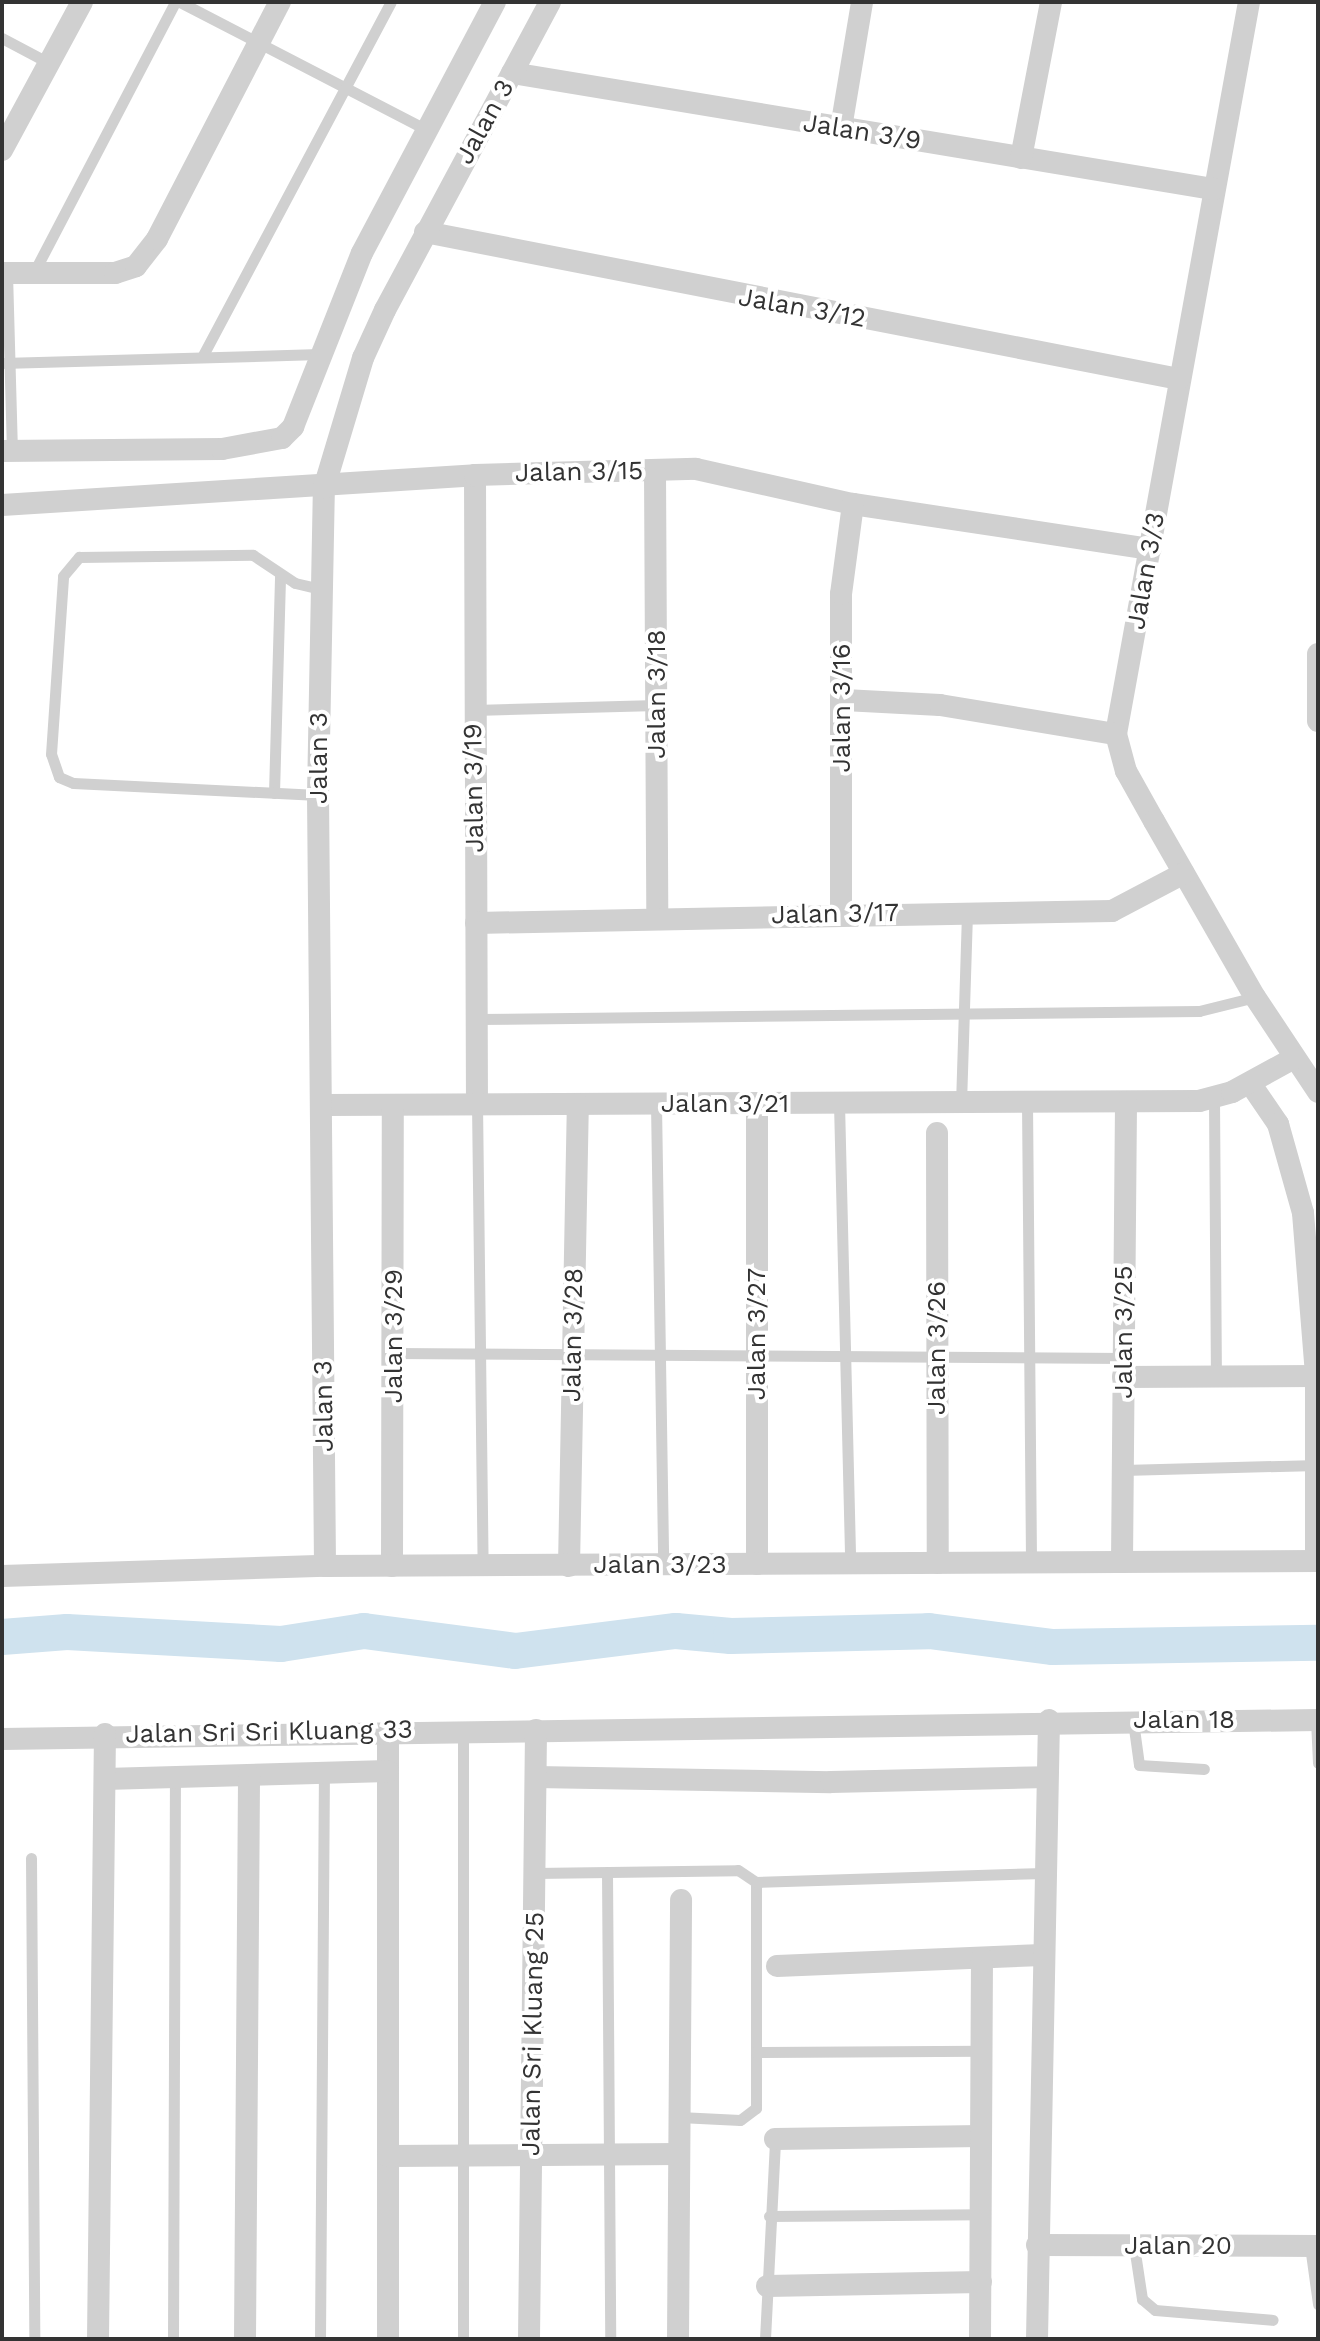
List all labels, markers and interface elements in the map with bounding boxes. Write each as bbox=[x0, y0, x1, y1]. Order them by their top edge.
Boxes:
street label: Jalan 3 bbox=[449, 74, 521, 170]
street label: Jalan 3/9 bbox=[801, 107, 923, 157]
street label: Jalan 3/12 bbox=[736, 281, 868, 335]
street label: Jalan 3/15 bbox=[515, 455, 643, 489]
street label: Jalan 3/3 bbox=[1120, 510, 1172, 632]
street label: Jalan 3/18 bbox=[641, 629, 673, 759]
street label: Jalan 3/16 bbox=[826, 643, 858, 773]
street label: Jalan 3 bbox=[303, 712, 335, 804]
street label: Jalan 3/19 bbox=[457, 723, 491, 853]
street label: Jalan 3/17 bbox=[771, 897, 899, 931]
street label: Jalan 3/21 bbox=[661, 1088, 789, 1120]
street label: Jalan 3/25 bbox=[1108, 1265, 1140, 1399]
street label: Jalan 3/28 bbox=[556, 1268, 590, 1402]
street label: Jalan 3/27 bbox=[741, 1268, 773, 1400]
street label: Jalan 3/29 bbox=[378, 1269, 410, 1403]
street label: Jalan 3/26 bbox=[921, 1281, 953, 1415]
street label: Jalan 3 bbox=[308, 1360, 340, 1452]
street label: Jalan 3/23 bbox=[593, 1549, 727, 1581]
street label: Jalan 18 bbox=[1133, 1704, 1235, 1736]
street label: Jalan Sri Sri Kluang 33 bbox=[125, 1714, 413, 1750]
street label: Jalan Sri Kluang 25 bbox=[515, 1912, 551, 2156]
street label: Jalan 20 bbox=[1124, 2230, 1232, 2262]

